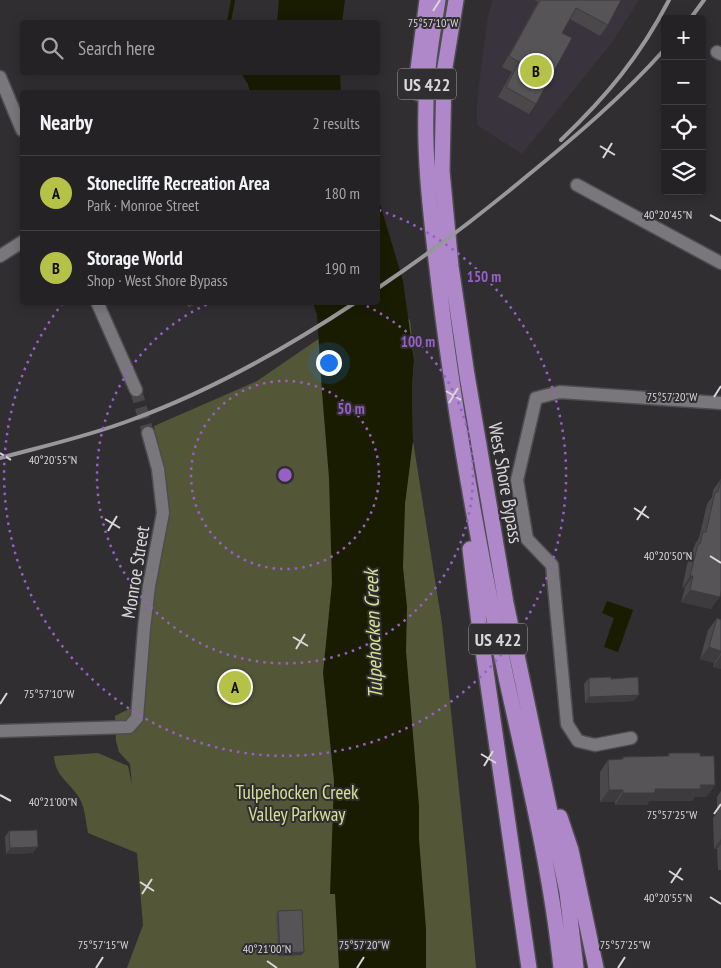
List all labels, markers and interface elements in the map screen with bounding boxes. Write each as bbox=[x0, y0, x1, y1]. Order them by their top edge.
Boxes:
text: 75°57'10"W bbox=[408, 15, 458, 30]
map controls bbox=[661, 15, 706, 195]
button: + bbox=[661, 15, 706, 60]
search box bbox=[20, 20, 380, 75]
icon: search bbox=[38, 34, 66, 62]
text: Search here bbox=[78, 36, 155, 60]
pin: B bbox=[520, 52, 552, 90]
button: − bbox=[661, 60, 706, 105]
road number: US 422 bbox=[398, 68, 456, 100]
button: locate bbox=[661, 105, 706, 150]
text: Nearby bbox=[40, 109, 93, 136]
text: 2 results bbox=[313, 113, 360, 133]
button: layers bbox=[661, 150, 706, 195]
text: Stonecliffe Recreation Area bbox=[87, 171, 270, 195]
text: A bbox=[52, 183, 60, 203]
text: 180 m bbox=[325, 183, 360, 203]
text: Park · Monroe Street bbox=[87, 195, 199, 215]
text: 40°20'45"N bbox=[644, 207, 692, 222]
text: Storage World bbox=[87, 246, 183, 270]
text: B bbox=[52, 258, 60, 278]
text: 190 m bbox=[325, 258, 360, 278]
text: 150 m bbox=[467, 267, 501, 286]
text: Shop · West Shore Bypass bbox=[87, 270, 228, 290]
text: 100 m bbox=[401, 332, 435, 351]
your location bbox=[316, 350, 342, 376]
text: 75°57'20"W bbox=[647, 389, 697, 404]
text: 50 m bbox=[337, 399, 365, 418]
street label: West Shore Bypass bbox=[484, 421, 528, 545]
text: 40°20'55"N bbox=[29, 452, 77, 467]
centre of rings bbox=[276, 466, 294, 484]
street label: Monroe Street bbox=[116, 523, 154, 620]
text: 40°20'50"N bbox=[644, 548, 692, 563]
water label: Tulpehocken Creek bbox=[358, 567, 388, 699]
road number: US 422 bbox=[469, 624, 527, 654]
pin: A bbox=[219, 668, 251, 706]
text: 75°57'10"W bbox=[24, 686, 74, 701]
park label: Tulpehocken Creek Valley Parkway bbox=[236, 780, 359, 826]
text: 40°21'00"N bbox=[29, 794, 77, 809]
text: 75°57'25"W bbox=[647, 807, 697, 822]
text: 40°20'55"N bbox=[644, 890, 692, 905]
text: 75°57'15"W bbox=[78, 937, 128, 952]
text: 75°57'20"W bbox=[339, 937, 389, 952]
text: 75°57'25"W bbox=[600, 937, 650, 952]
text: 40°21'00"N bbox=[243, 941, 291, 956]

